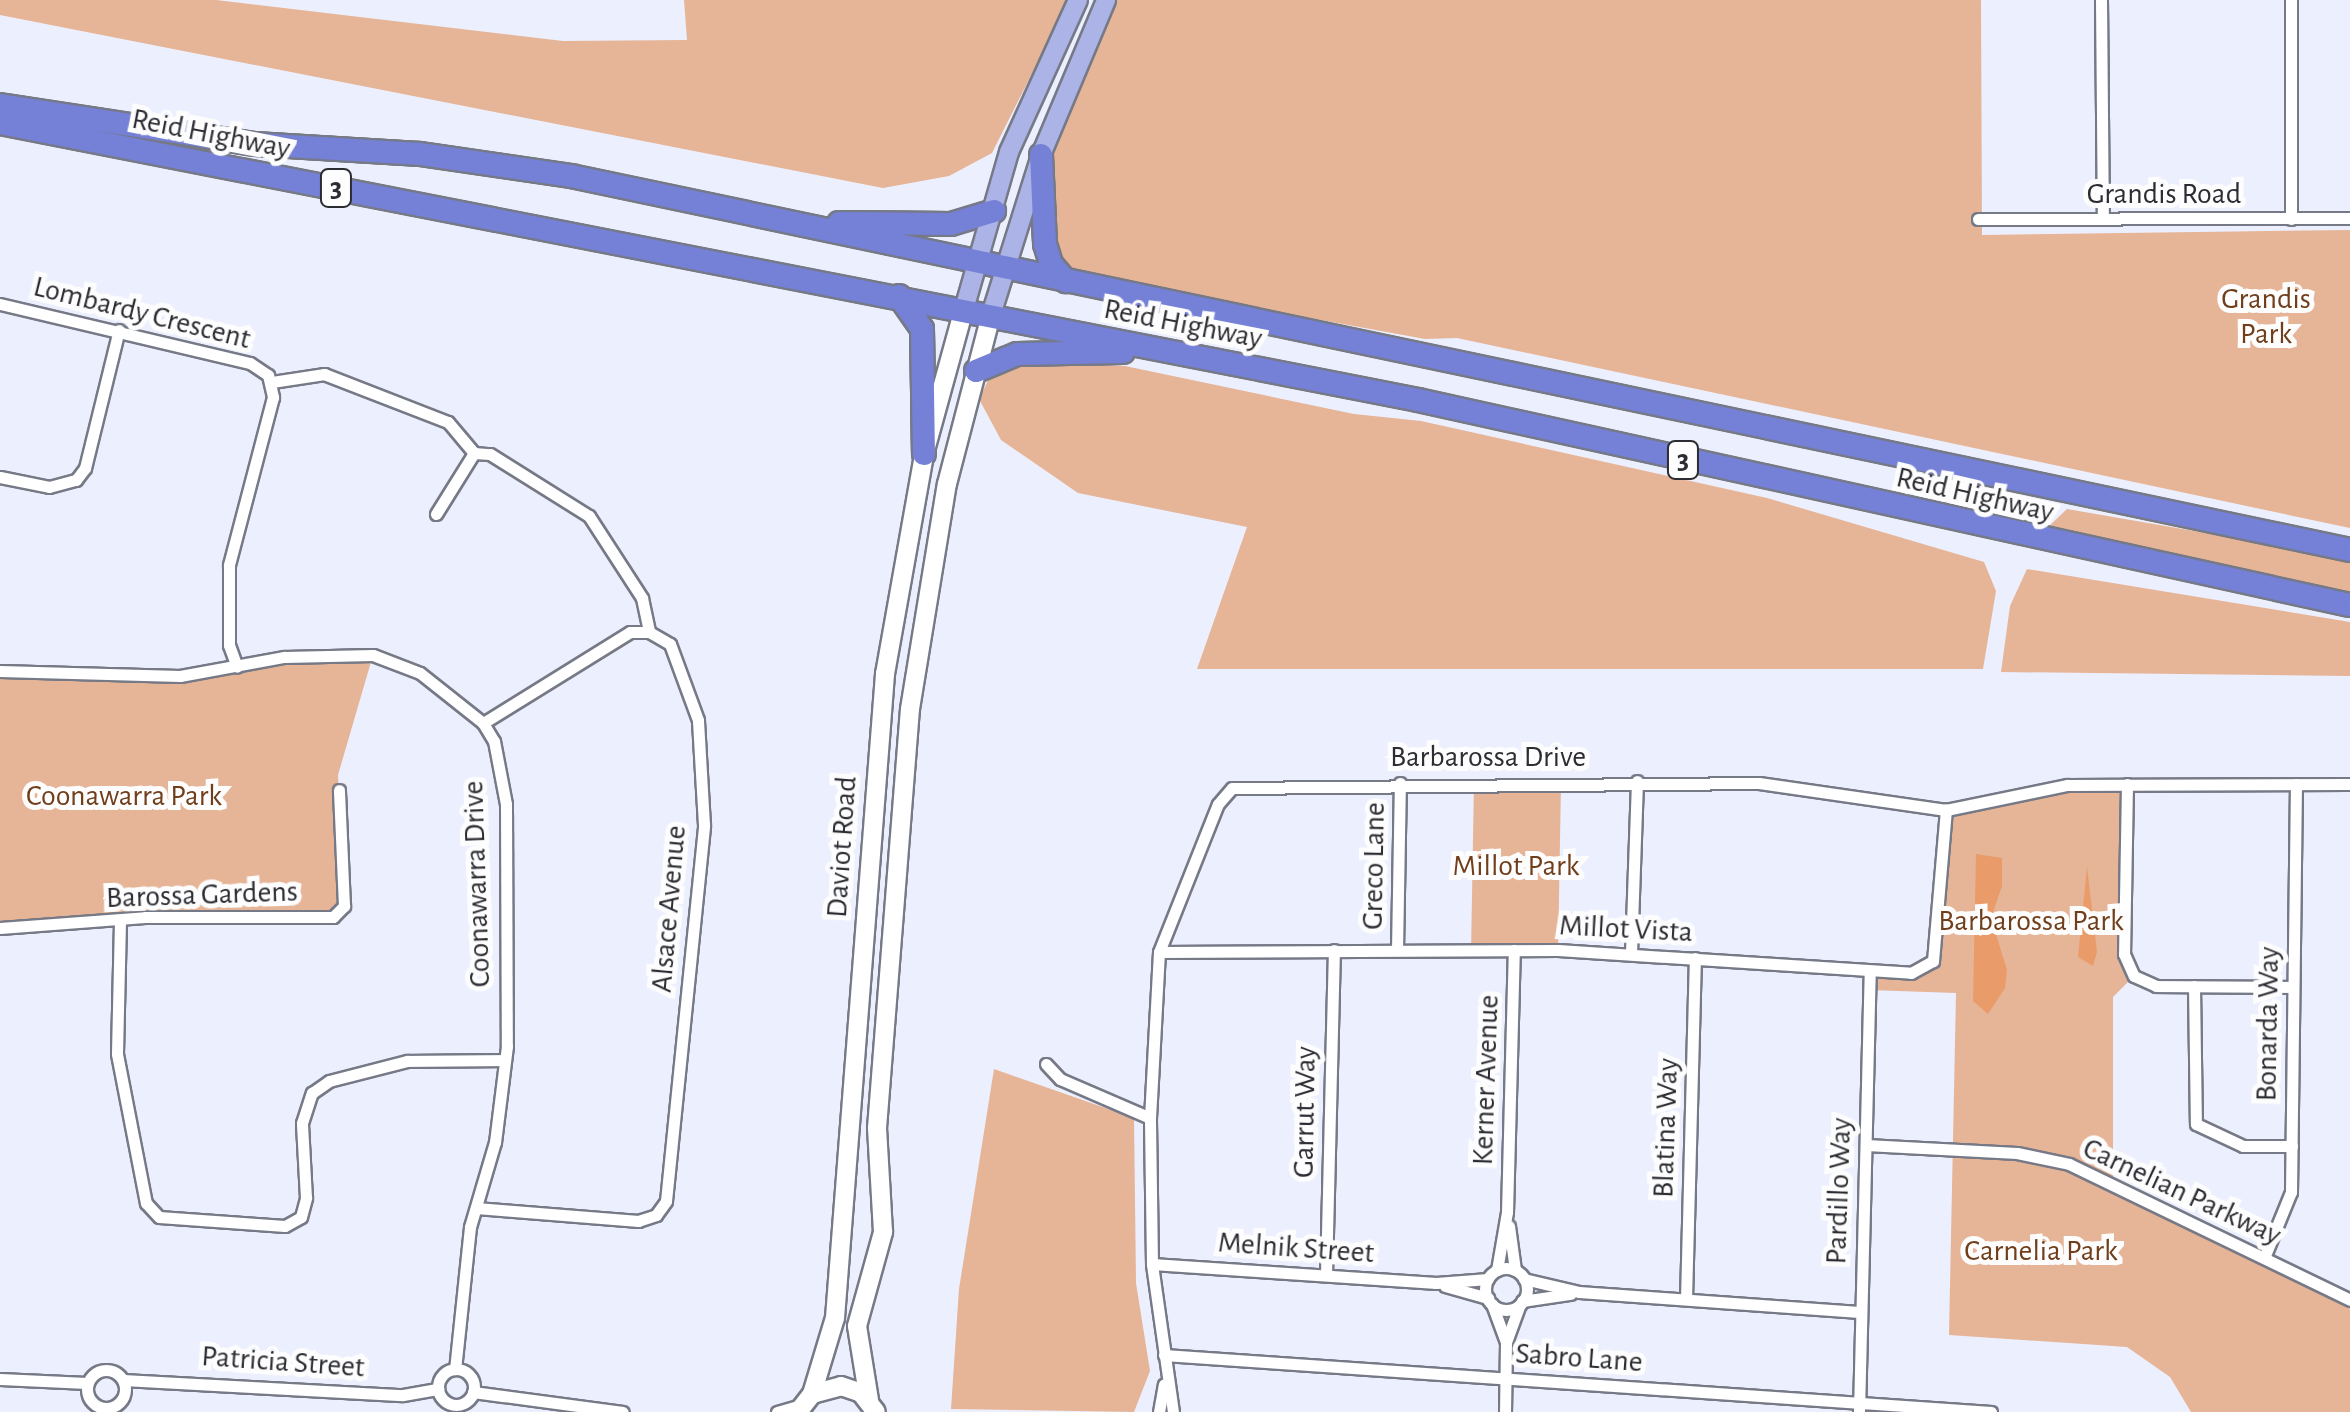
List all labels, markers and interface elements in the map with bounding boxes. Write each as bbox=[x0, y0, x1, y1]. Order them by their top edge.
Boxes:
street label: Reid Highway bbox=[129, 101, 293, 167]
road number: 3 bbox=[318, 165, 354, 211]
street label: Grandis Road bbox=[2087, 176, 2241, 212]
street label: Lombardy Crescent bbox=[30, 269, 254, 357]
park label: Grandis Park bbox=[2221, 281, 2311, 352]
street label: Reid Highway bbox=[1101, 291, 1265, 357]
road number: 3 bbox=[1666, 437, 1700, 483]
street label: Reid Highway bbox=[1893, 459, 2057, 531]
street label: Barbarossa Drive bbox=[1390, 739, 1586, 775]
street label: Daviot Road bbox=[819, 775, 865, 919]
park label: Coonawarra Park bbox=[26, 778, 222, 814]
street label: Coonawarra Drive bbox=[455, 780, 499, 988]
street label: Greco Lane bbox=[1355, 802, 1393, 930]
street label: Alsace Avenue bbox=[644, 824, 694, 994]
park label: Millot Park bbox=[1453, 848, 1579, 884]
street label: Barossa Gardens bbox=[105, 874, 299, 916]
park label: Barbarossa Park bbox=[1938, 903, 2124, 939]
street label: Millot Vista bbox=[1558, 908, 1694, 950]
street label: Bonarda Way bbox=[2249, 946, 2287, 1102]
street label: Kerner Avenue bbox=[1465, 994, 1507, 1166]
street label: Garrut Way bbox=[1286, 1046, 1324, 1178]
street label: Blatina Way bbox=[1646, 1057, 1686, 1199]
street label: Pardillo Way bbox=[1818, 1117, 1860, 1265]
street label: Carnelian Parkway bbox=[2077, 1130, 2287, 1254]
street label: Melnik Street bbox=[1217, 1225, 1375, 1271]
park label: Carnelia Park bbox=[1964, 1233, 2118, 1269]
street label: Sabro Lane bbox=[1514, 1336, 1644, 1380]
street label: Patricia Street bbox=[200, 1338, 366, 1386]

